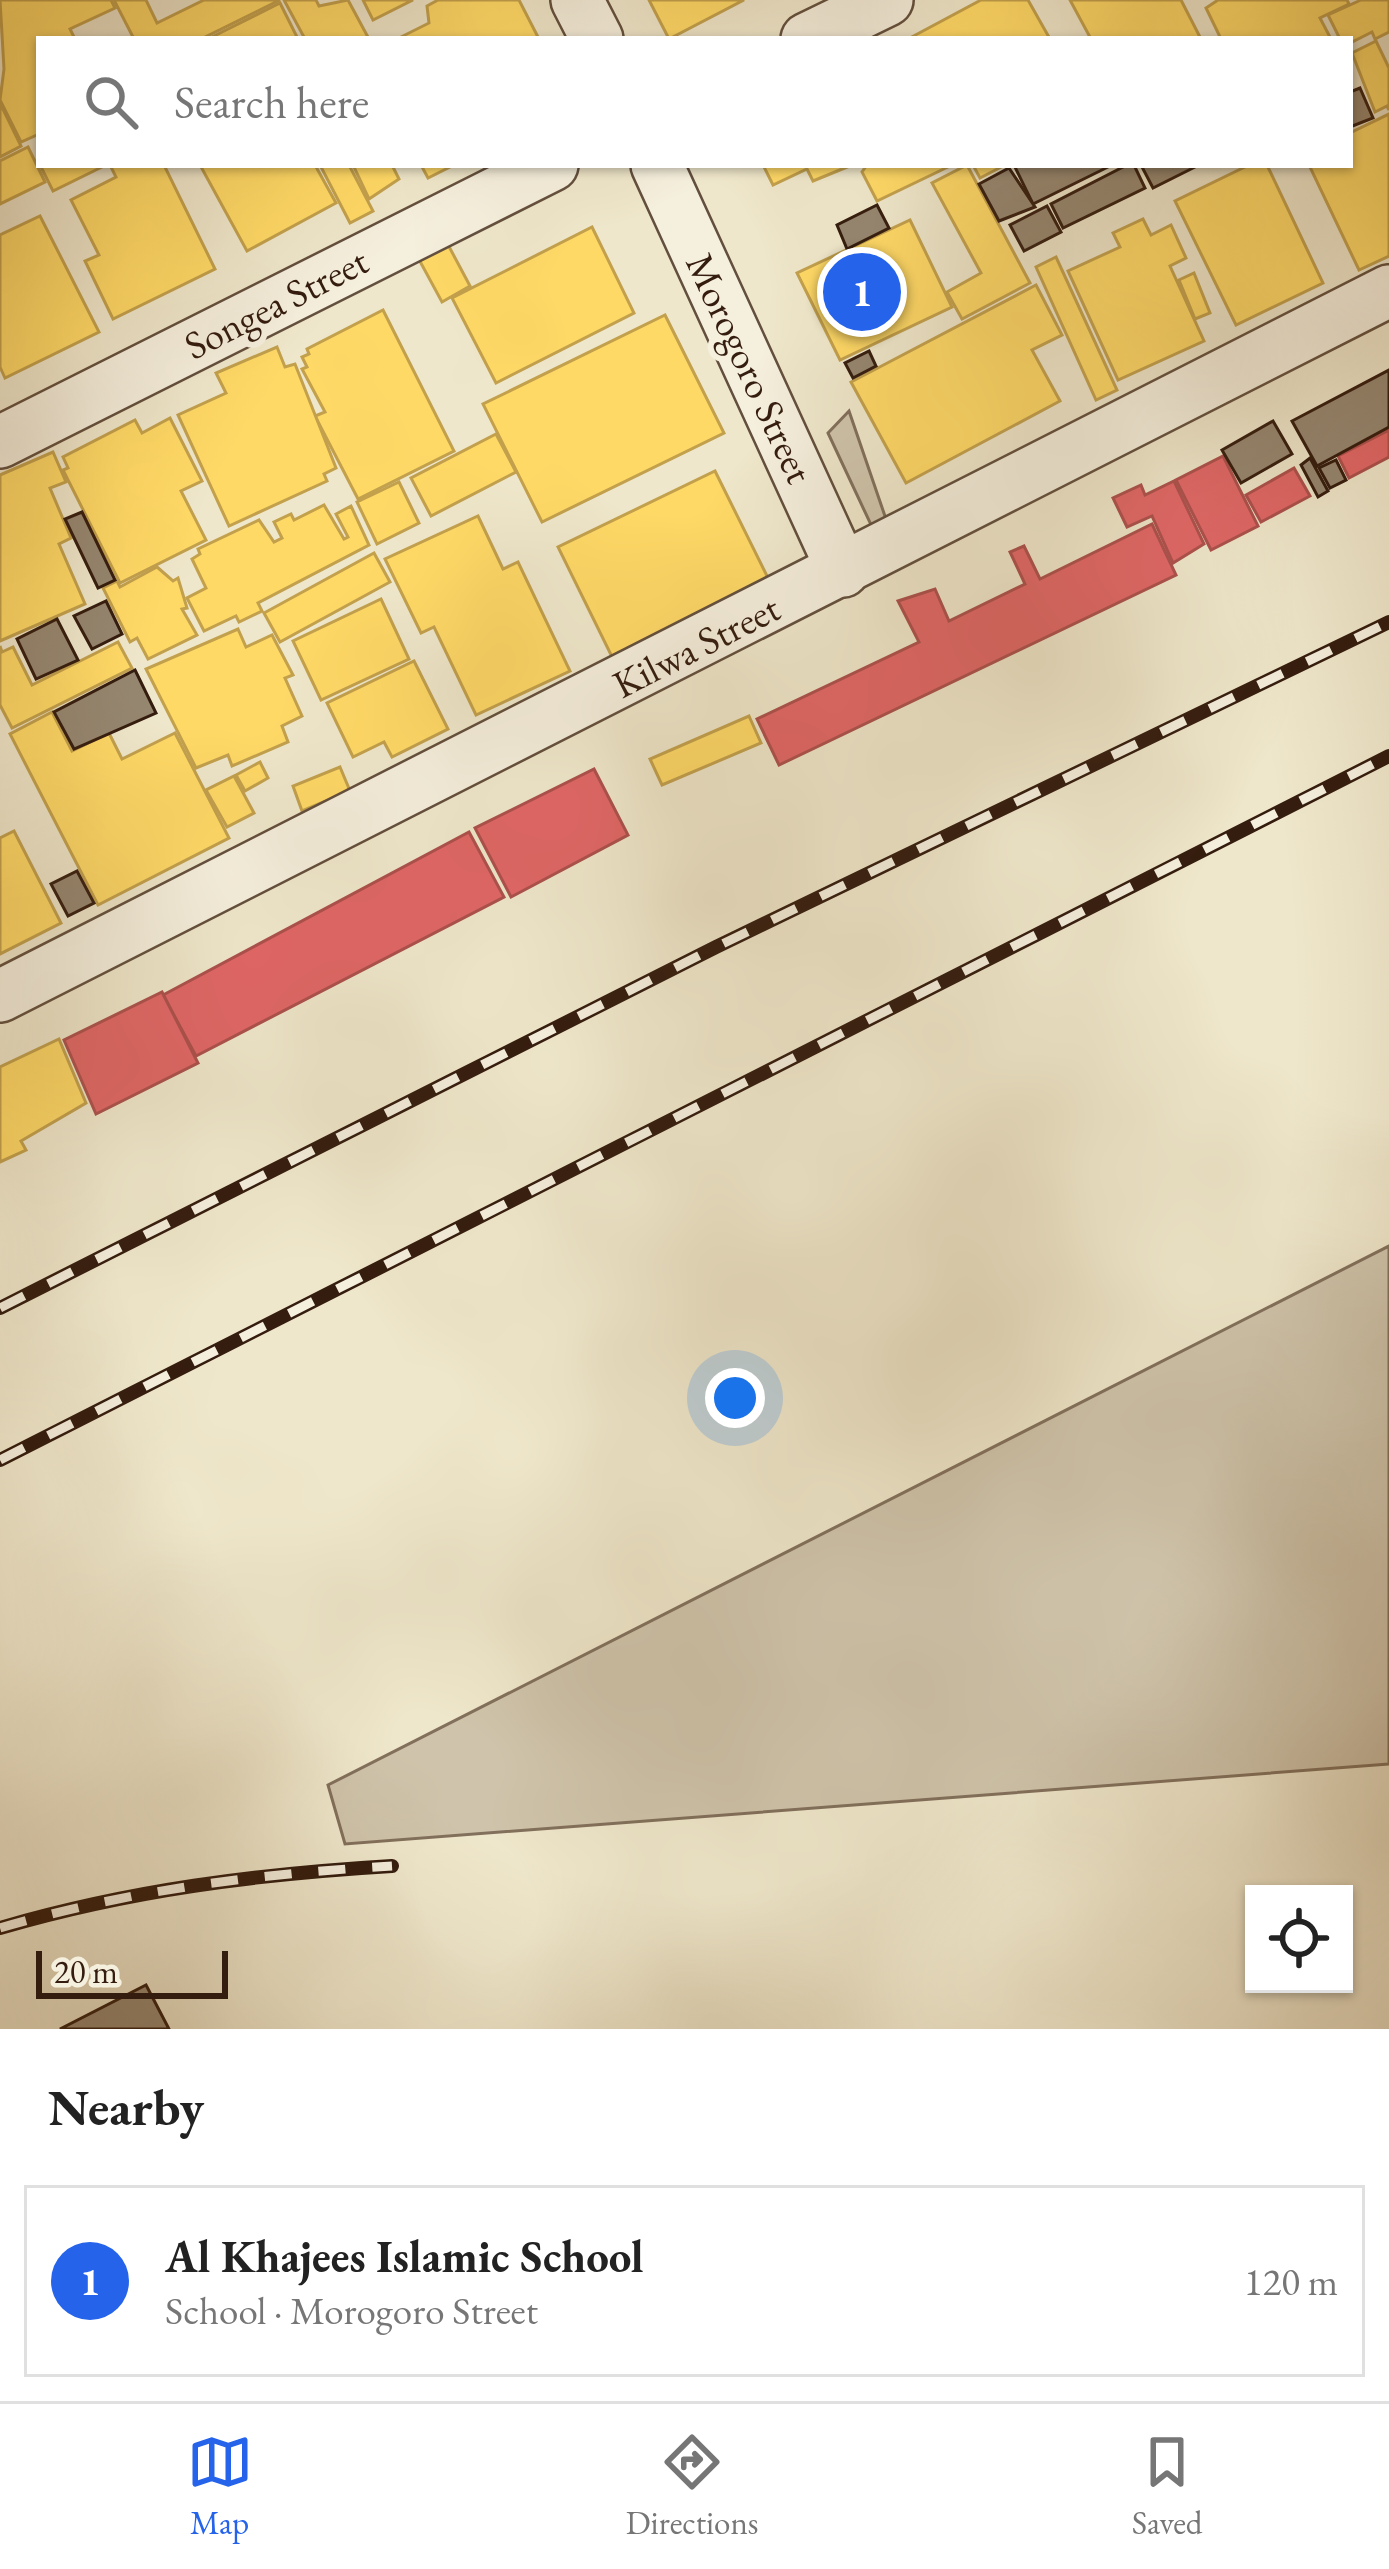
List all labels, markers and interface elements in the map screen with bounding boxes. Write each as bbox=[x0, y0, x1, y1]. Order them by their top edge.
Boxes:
search box bbox=[36, 36, 1353, 168]
icon: search bbox=[78, 69, 144, 135]
text: Search here bbox=[174, 73, 369, 131]
street label: Songea Street bbox=[176, 235, 376, 371]
street label: Morogoro Street bbox=[674, 245, 826, 491]
pin: 1 bbox=[823, 247, 901, 337]
street label: Kilwa Street bbox=[604, 582, 788, 710]
your location bbox=[705, 1368, 765, 1428]
map controls bbox=[1245, 1885, 1353, 1993]
button: locate bbox=[1245, 1885, 1353, 1993]
scale bar bbox=[36, 1945, 228, 1998]
text: 20 m bbox=[54, 1950, 118, 1993]
text: Nearby bbox=[48, 2074, 204, 2140]
text: Al Khajees Islamic School bbox=[165, 2227, 644, 2285]
text: 1 bbox=[80, 2256, 100, 2307]
text: 120 m bbox=[1244, 2256, 1338, 2307]
text: School · Morogoro Street bbox=[165, 2285, 538, 2336]
tab: Map bbox=[187, 2429, 253, 2544]
tab: Directions bbox=[626, 2429, 759, 2544]
tab: Saved bbox=[1132, 2429, 1202, 2544]

